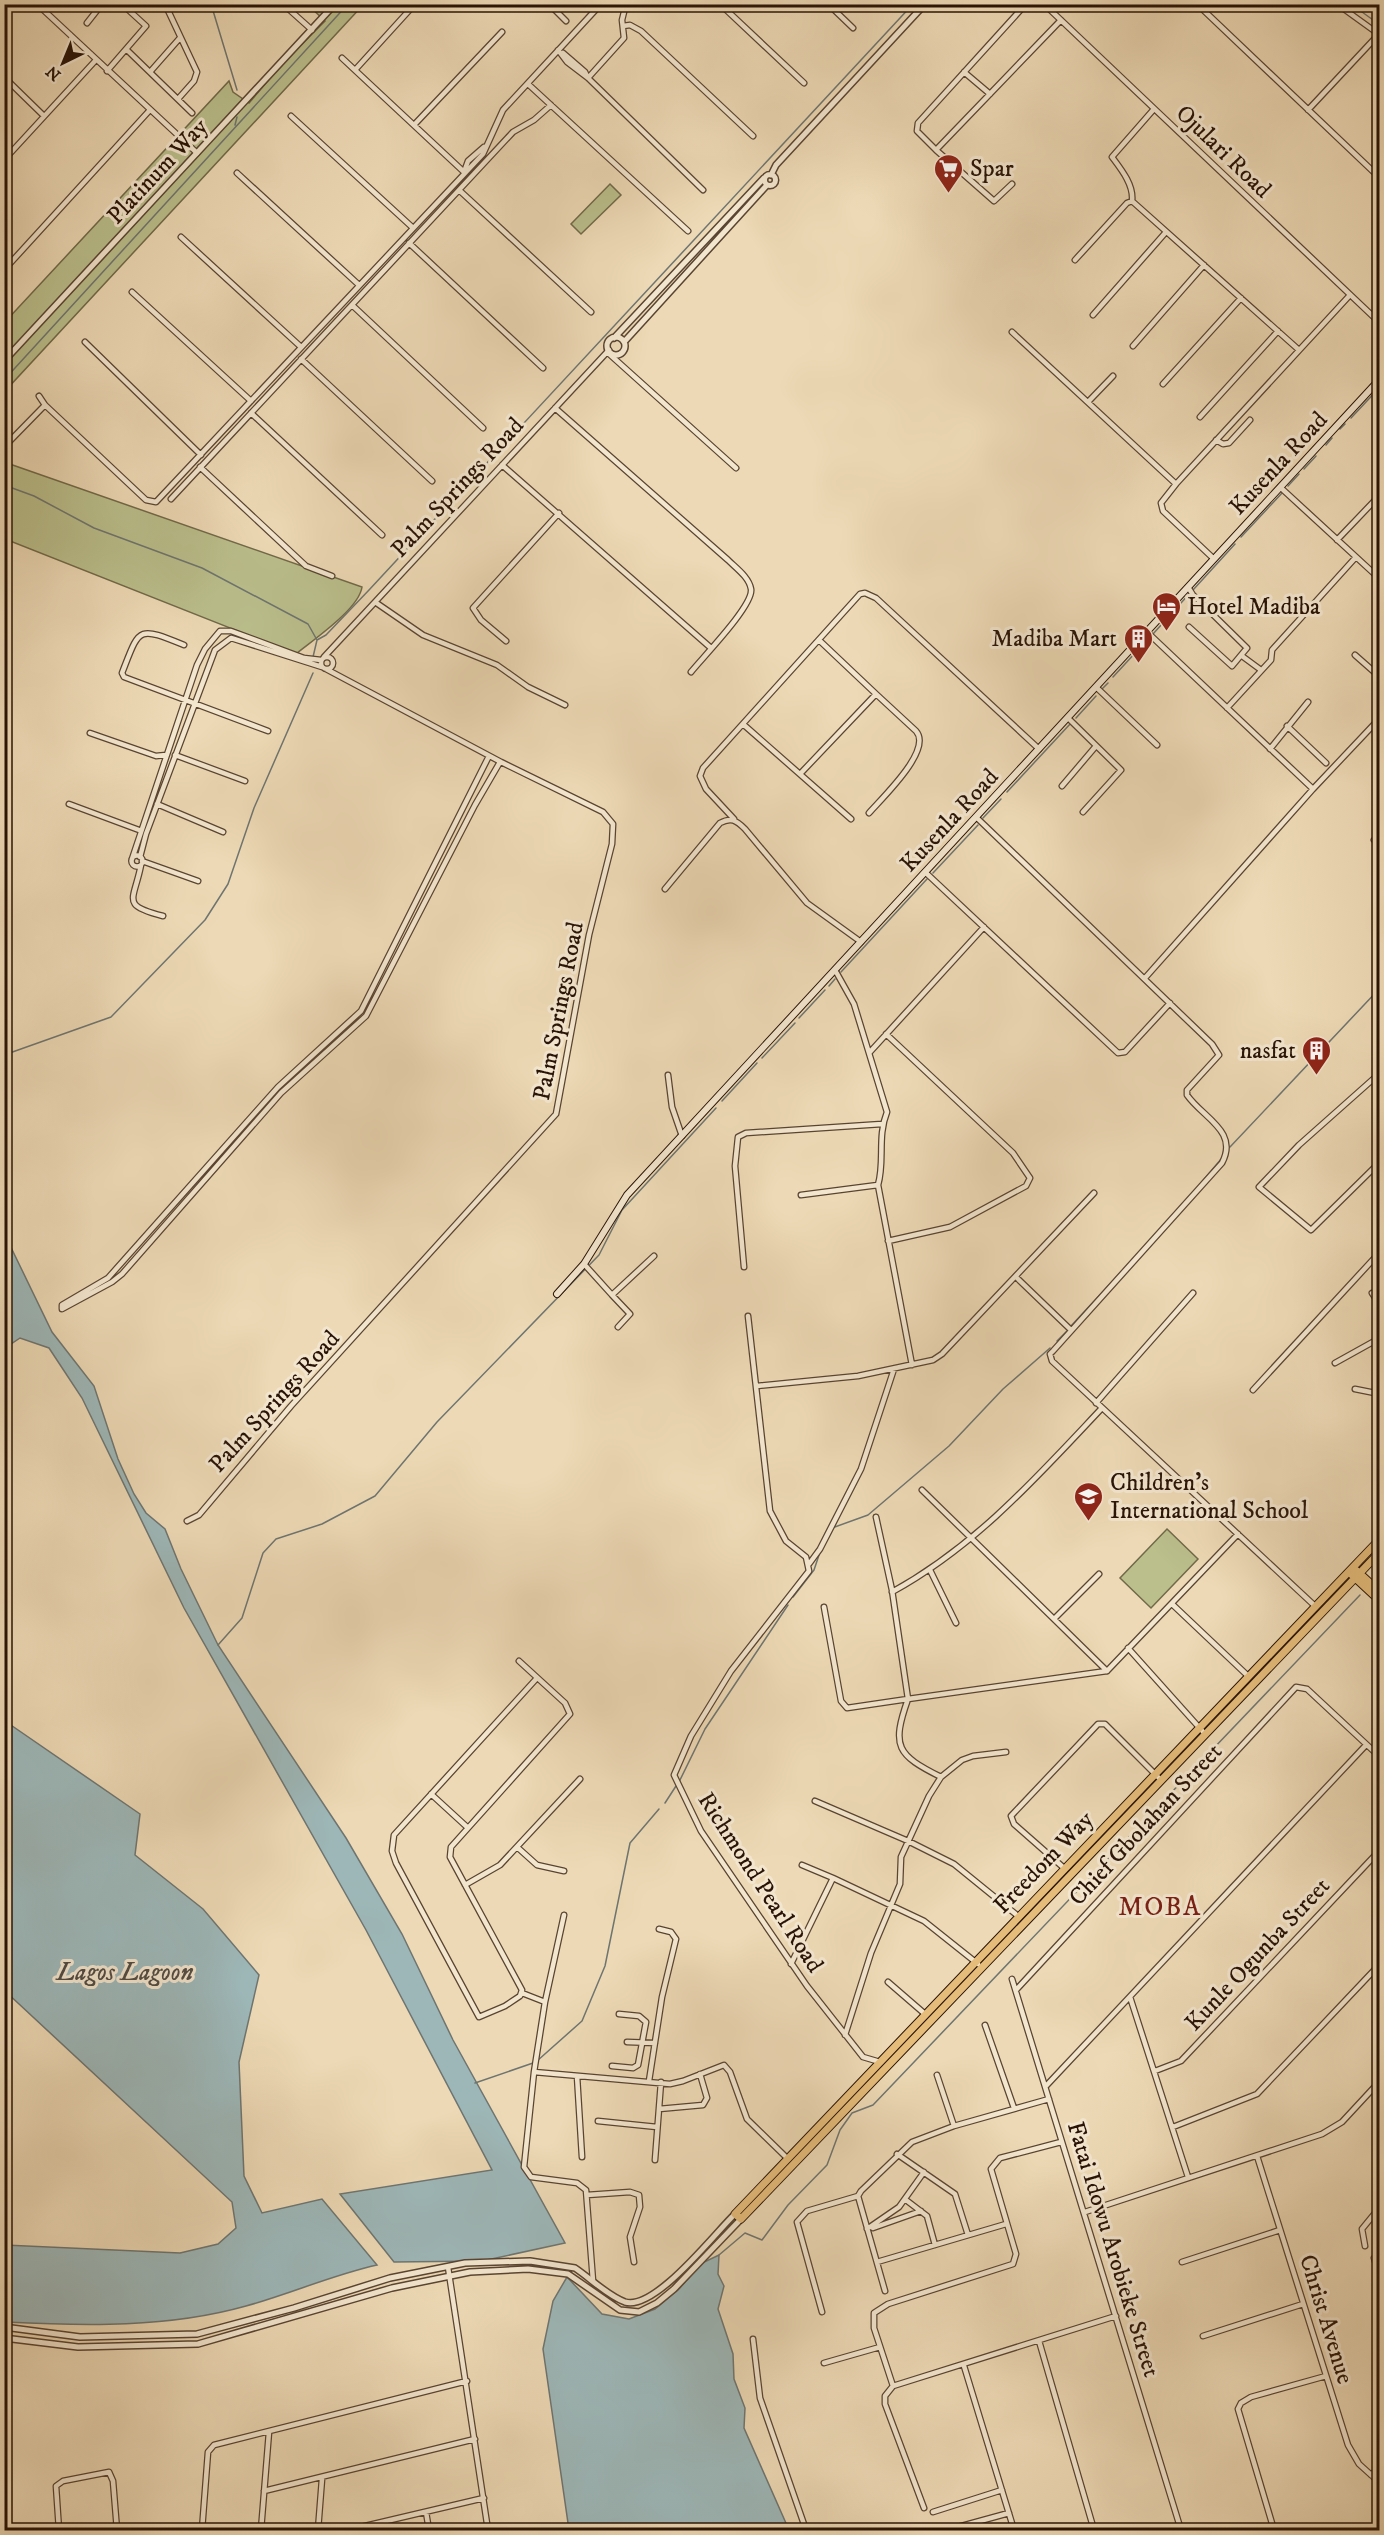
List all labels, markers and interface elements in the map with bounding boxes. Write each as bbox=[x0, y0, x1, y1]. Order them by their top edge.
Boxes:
north arrow bbox=[33, 33, 93, 93]
text: N bbox=[42, 61, 65, 85]
street label: Ojulari Road bbox=[1169, 99, 1278, 205]
street label: Platinum Way bbox=[101, 112, 215, 231]
supermarket icon: Spar bbox=[933, 152, 965, 194]
place label: Spar bbox=[970, 154, 1014, 184]
street label: Kusenla Road bbox=[1223, 406, 1334, 522]
street label: Palm Springs Road bbox=[385, 411, 531, 564]
hotel icon: Hotel Madiba bbox=[1150, 590, 1182, 632]
place label: Hotel Madiba bbox=[1187, 592, 1321, 622]
building icon: Madiba Mart bbox=[1122, 622, 1154, 664]
place label: Madiba Mart bbox=[991, 624, 1117, 654]
street label: Kusenla Road bbox=[894, 763, 1005, 879]
street label: Palm Springs Road bbox=[527, 919, 591, 1103]
building icon: nasfat bbox=[1301, 1034, 1333, 1076]
place label: nasfat bbox=[1240, 1036, 1296, 1066]
street label: Palm Springs Road bbox=[203, 1324, 347, 1479]
place label: Children's International School bbox=[1110, 1468, 1309, 1526]
school or university icon: Children's International School bbox=[1073, 1480, 1105, 1522]
street label: Chief Gbolahan Street bbox=[1063, 1737, 1229, 1912]
street label: Richmond Pearl Road bbox=[691, 1787, 830, 1978]
street label: Freedom Way bbox=[987, 1805, 1100, 1920]
street label: Kunle Ogunba Street bbox=[1179, 1871, 1337, 2038]
district label: MOBA bbox=[1118, 1890, 1202, 1924]
water label: Lagos Lagoon bbox=[55, 1956, 194, 1989]
street label: Fatai Idowu Arobieke Street bbox=[1060, 2118, 1166, 2381]
street label: Christ Avenue bbox=[1292, 2251, 1360, 2388]

